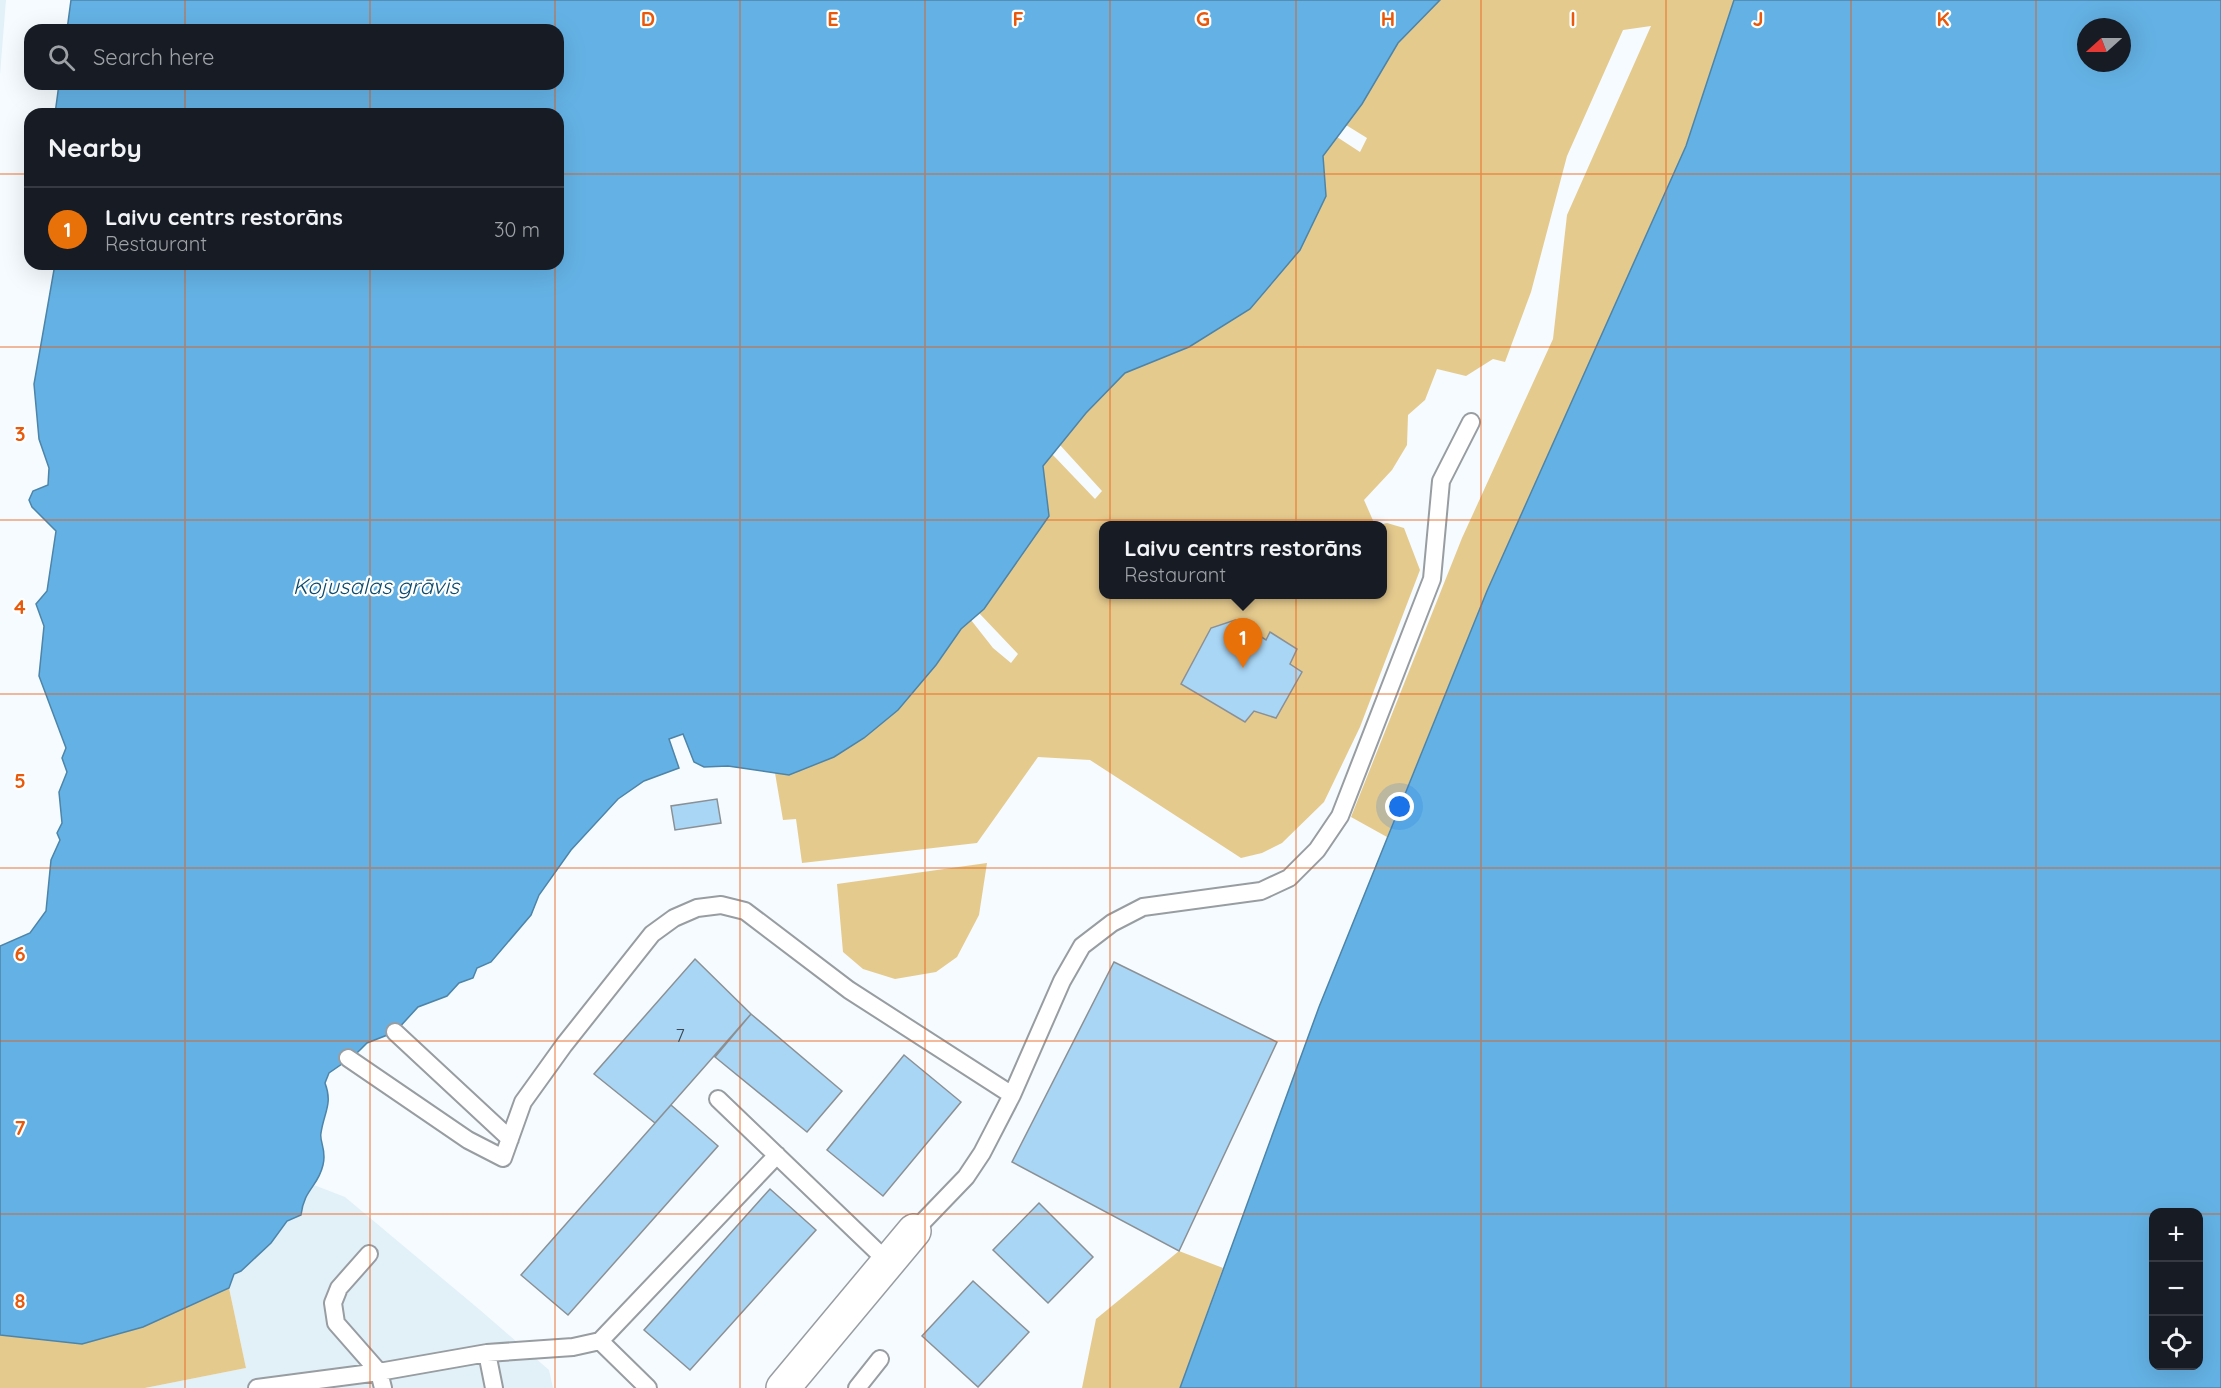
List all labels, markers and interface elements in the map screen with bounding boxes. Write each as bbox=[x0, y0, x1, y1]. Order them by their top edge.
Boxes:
text: D bbox=[641, 6, 655, 31]
text: E bbox=[827, 6, 839, 31]
text: F bbox=[1012, 6, 1024, 31]
text: G bbox=[1196, 6, 1210, 31]
text: H bbox=[1381, 6, 1395, 31]
text: I bbox=[1570, 6, 1576, 31]
text: J bbox=[1752, 6, 1764, 31]
text: K bbox=[1936, 6, 1950, 31]
north arrow bbox=[2077, 18, 2131, 72]
search box bbox=[24, 24, 564, 90]
icon: search bbox=[45, 41, 78, 74]
text: Search here bbox=[93, 43, 214, 71]
text: Nearby bbox=[48, 131, 142, 164]
text: Laivu centrs restorāns bbox=[105, 203, 343, 231]
text: 1 bbox=[64, 217, 71, 242]
text: 30 m bbox=[494, 217, 540, 242]
text: Restaurant bbox=[105, 231, 207, 256]
text: 3 bbox=[15, 421, 25, 446]
popup bbox=[1099, 521, 1387, 599]
text: Laivu centrs restorāns bbox=[1124, 534, 1362, 562]
text: Restaurant bbox=[1124, 562, 1226, 587]
water label: Kojusalas grāvis bbox=[293, 572, 461, 600]
text: 4 bbox=[14, 594, 26, 619]
pin: 1 bbox=[1224, 618, 1262, 668]
text: 5 bbox=[14, 768, 26, 793]
your location bbox=[1385, 792, 1414, 821]
text: 6 bbox=[14, 941, 26, 966]
house number: 7 bbox=[675, 1024, 685, 1047]
text: 7 bbox=[15, 1115, 26, 1140]
map controls bbox=[2149, 1208, 2203, 1370]
button: + bbox=[2149, 1208, 2203, 1262]
button: − bbox=[2149, 1262, 2203, 1316]
text: 8 bbox=[15, 1288, 26, 1313]
button: locate bbox=[2149, 1316, 2203, 1370]

